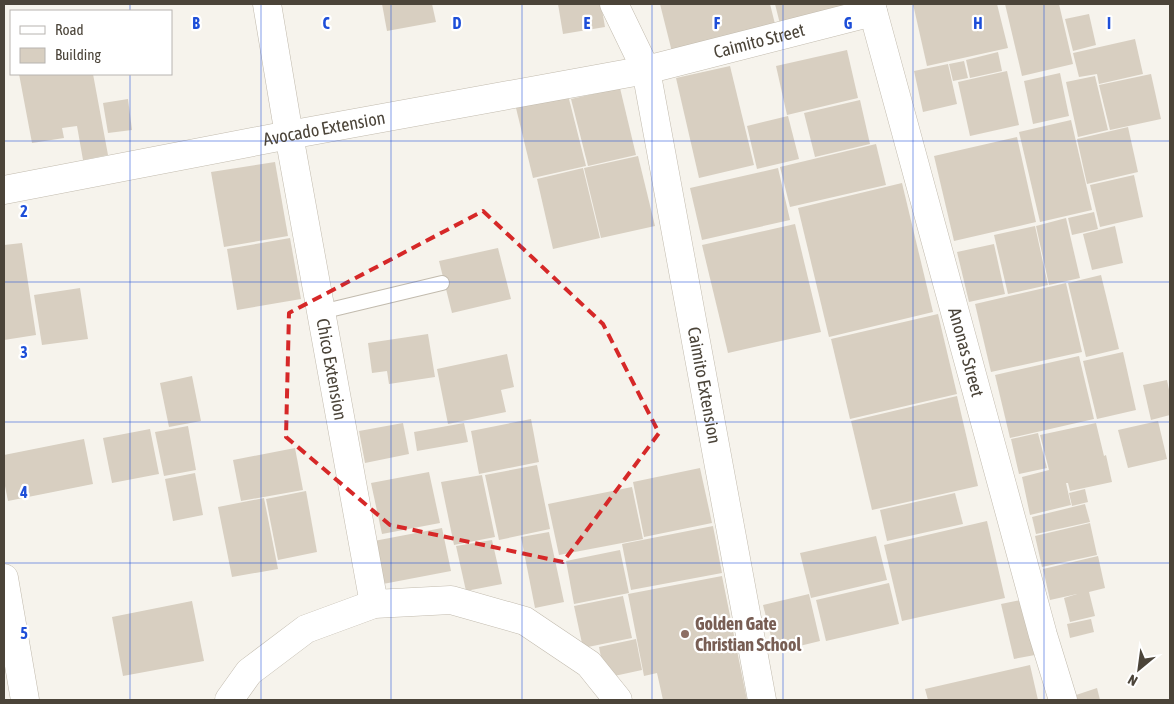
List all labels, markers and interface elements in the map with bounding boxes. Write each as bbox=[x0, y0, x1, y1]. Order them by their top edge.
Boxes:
legend bbox=[10, 10, 172, 75]
text: B bbox=[192, 14, 200, 32]
text: C bbox=[322, 14, 330, 32]
text: D bbox=[453, 14, 462, 32]
text: E bbox=[584, 14, 591, 32]
text: F bbox=[714, 14, 721, 32]
text: G bbox=[844, 14, 853, 32]
text: H bbox=[973, 14, 983, 32]
text: I bbox=[1107, 14, 1111, 32]
street label: Caimito Street bbox=[711, 19, 807, 62]
text: Road bbox=[55, 21, 84, 38]
text: Building bbox=[55, 46, 101, 63]
street label: Avocado Extension bbox=[261, 107, 387, 150]
text: 2 bbox=[20, 202, 28, 220]
street label: Anonas Street bbox=[944, 305, 989, 399]
street label: Chico Extension bbox=[312, 317, 351, 422]
street label: Caimito Extension bbox=[684, 325, 726, 445]
text: 3 bbox=[20, 343, 28, 361]
text: 4 bbox=[19, 483, 28, 501]
place label: Golden Gate Christian School bbox=[695, 613, 801, 655]
text: 5 bbox=[20, 624, 28, 642]
marker: Golden Gate Christian School bbox=[679, 628, 691, 640]
north arrow bbox=[1114, 644, 1164, 694]
text: N bbox=[1125, 671, 1140, 689]

